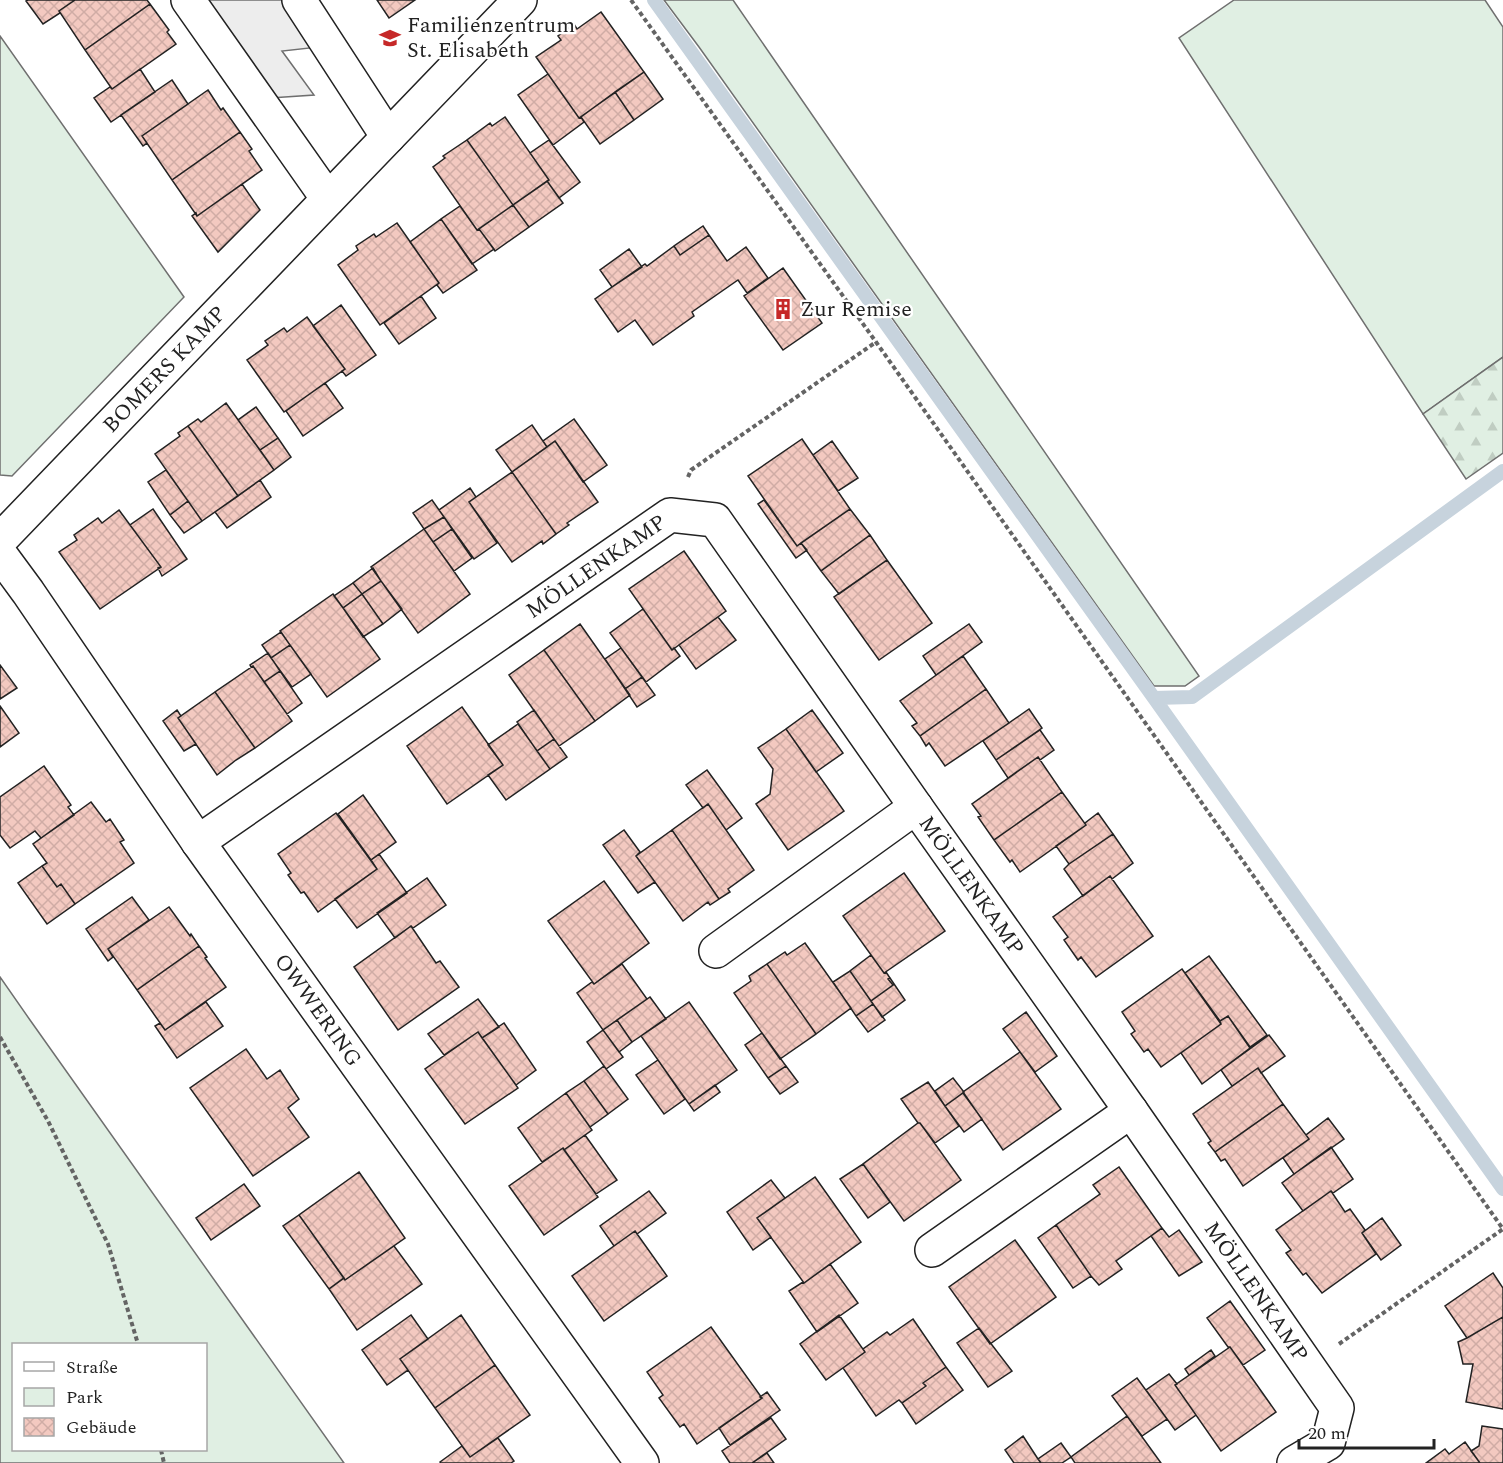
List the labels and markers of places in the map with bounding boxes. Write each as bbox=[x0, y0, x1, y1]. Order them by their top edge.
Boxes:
place label: Familienzentrum St. Elisabeth bbox=[407, 9, 575, 67]
school or university icon: Familienzentrum St. Elisabeth bbox=[378, 26, 402, 50]
place label: Zur Remise bbox=[800, 293, 912, 326]
building icon: Zur Remise bbox=[771, 297, 795, 321]

